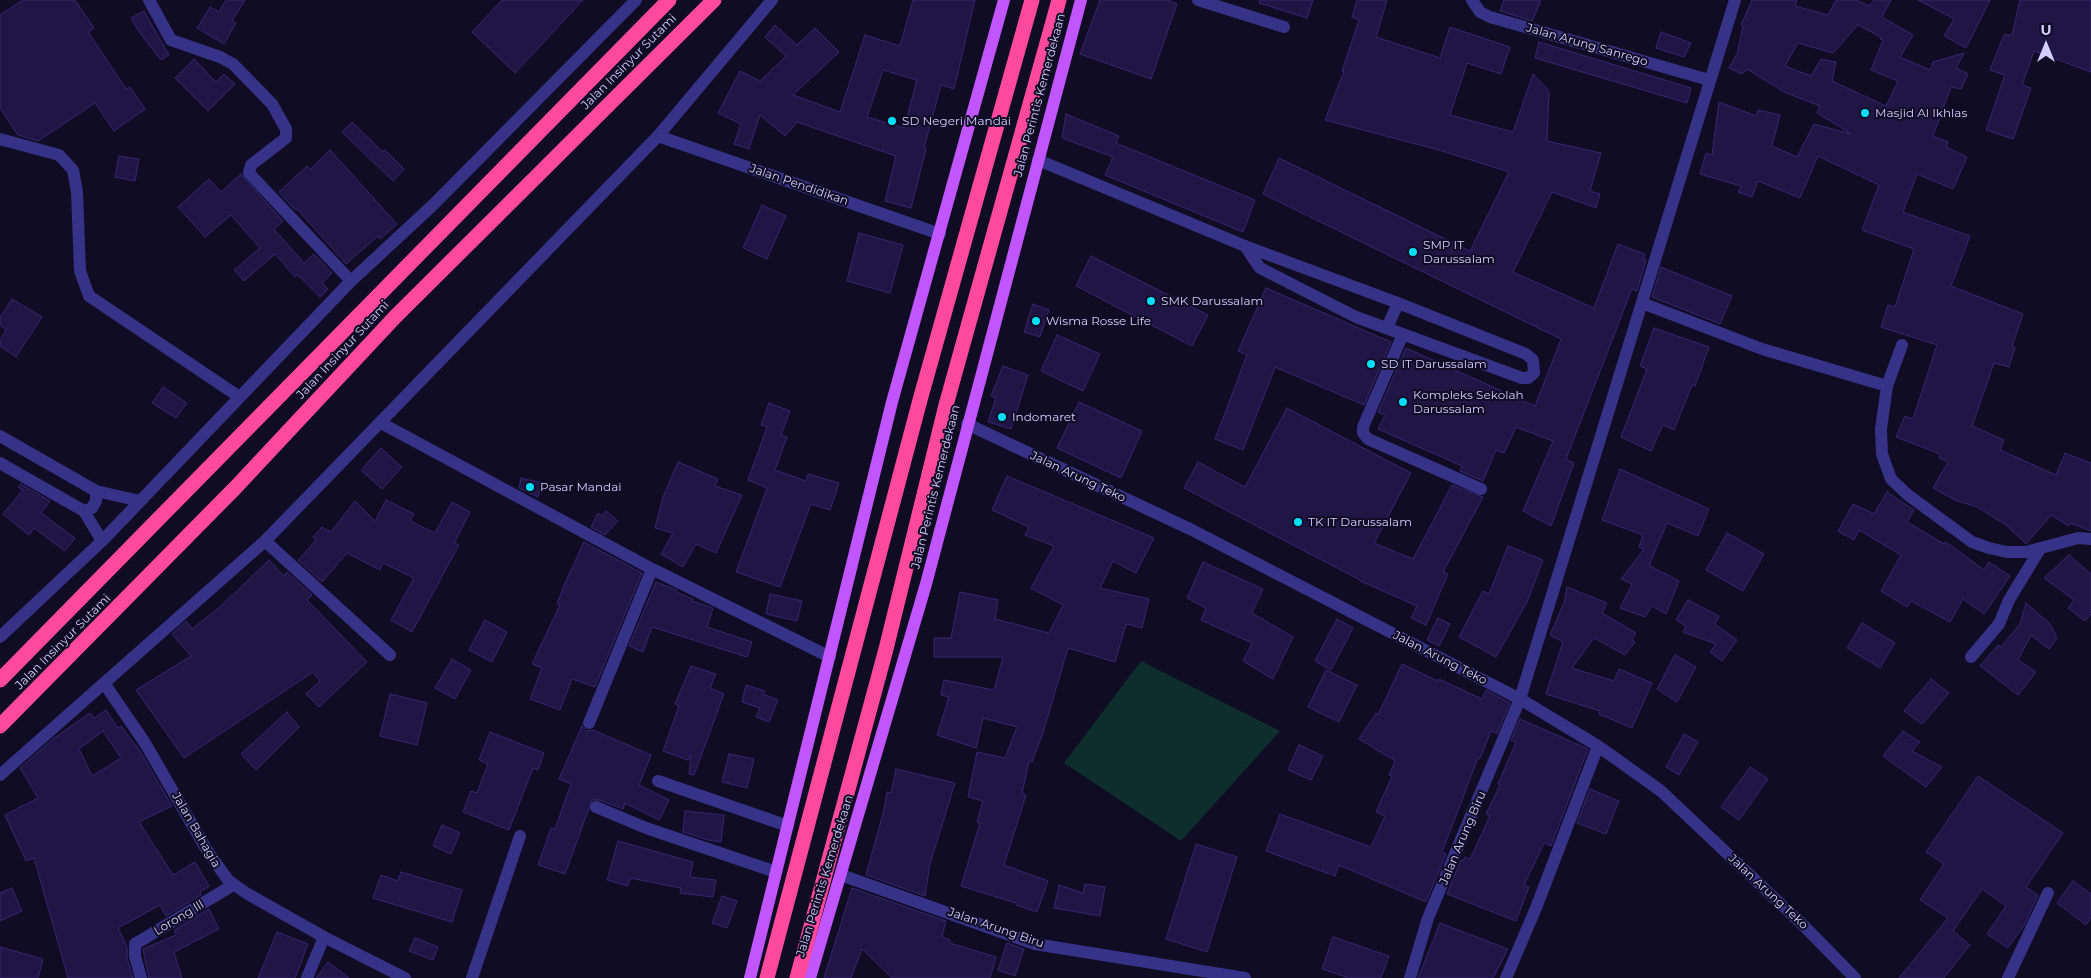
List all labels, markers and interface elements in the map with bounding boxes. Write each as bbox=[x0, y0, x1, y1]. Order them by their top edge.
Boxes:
street label: Jalan Insinyur Sutami bbox=[578, 11, 680, 113]
street label: Jalan Perintis Kemerdekaan bbox=[1011, 12, 1069, 178]
north arrow bbox=[2021, 20, 2071, 70]
street label: Jalan Arung Sanrego bbox=[1525, 21, 1649, 69]
text: U bbox=[2040, 21, 2052, 39]
place label: Masjid Al Ikhlas bbox=[1875, 106, 1967, 120]
marker: Masjid Al Ikhlas bbox=[1859, 107, 1871, 119]
place label: SD Negeri Mandai bbox=[902, 114, 1011, 128]
marker: SD Negeri Mandai bbox=[886, 115, 898, 127]
street label: Jalan Pendidikan bbox=[748, 161, 850, 209]
place label: SMP IT Darussalam bbox=[1423, 238, 1495, 266]
marker: SMP IT Darussalam bbox=[1407, 246, 1419, 258]
place label: SMK Darussalam bbox=[1161, 294, 1263, 308]
marker: SMK Darussalam bbox=[1145, 295, 1157, 307]
street label: Jalan Insinyur Sutami bbox=[294, 298, 392, 402]
place label: Wisma Rosse Life bbox=[1046, 314, 1151, 328]
marker: Wisma Rosse Life bbox=[1030, 315, 1042, 327]
place label: SD IT Darussalam bbox=[1381, 357, 1487, 371]
marker: SD IT Darussalam bbox=[1365, 358, 1377, 370]
place label: Kompleks Sekolah Darussalam bbox=[1413, 388, 1524, 416]
marker: Kompleks Sekolah Darussalam bbox=[1397, 396, 1409, 408]
street label: Jalan Perintis Kemerdekaan bbox=[909, 404, 963, 570]
place label: Indomaret bbox=[1012, 410, 1076, 424]
marker: Indomaret bbox=[996, 411, 1008, 423]
street label: Jalan Arung Teko bbox=[1028, 449, 1128, 505]
place label: Pasar Mandai bbox=[540, 480, 622, 494]
marker: Pasar Mandai bbox=[524, 481, 536, 493]
place label: TK IT Darussalam bbox=[1308, 515, 1412, 529]
marker: TK IT Darussalam bbox=[1292, 516, 1304, 528]
street label: Jalan Insinyur Sutami bbox=[12, 591, 114, 693]
street label: Jalan Arung Teko bbox=[1391, 628, 1489, 688]
street label: Jalan Arung Biru bbox=[1437, 789, 1489, 887]
street label: Jalan Bahagia bbox=[169, 790, 223, 870]
street label: Jalan Perintis Kemerdekaan bbox=[794, 793, 856, 959]
street label: Jalan Arung Teko bbox=[1725, 851, 1811, 933]
street label: Lorong lll bbox=[151, 897, 207, 939]
street label: Jalan Arung Biru bbox=[946, 905, 1046, 951]

